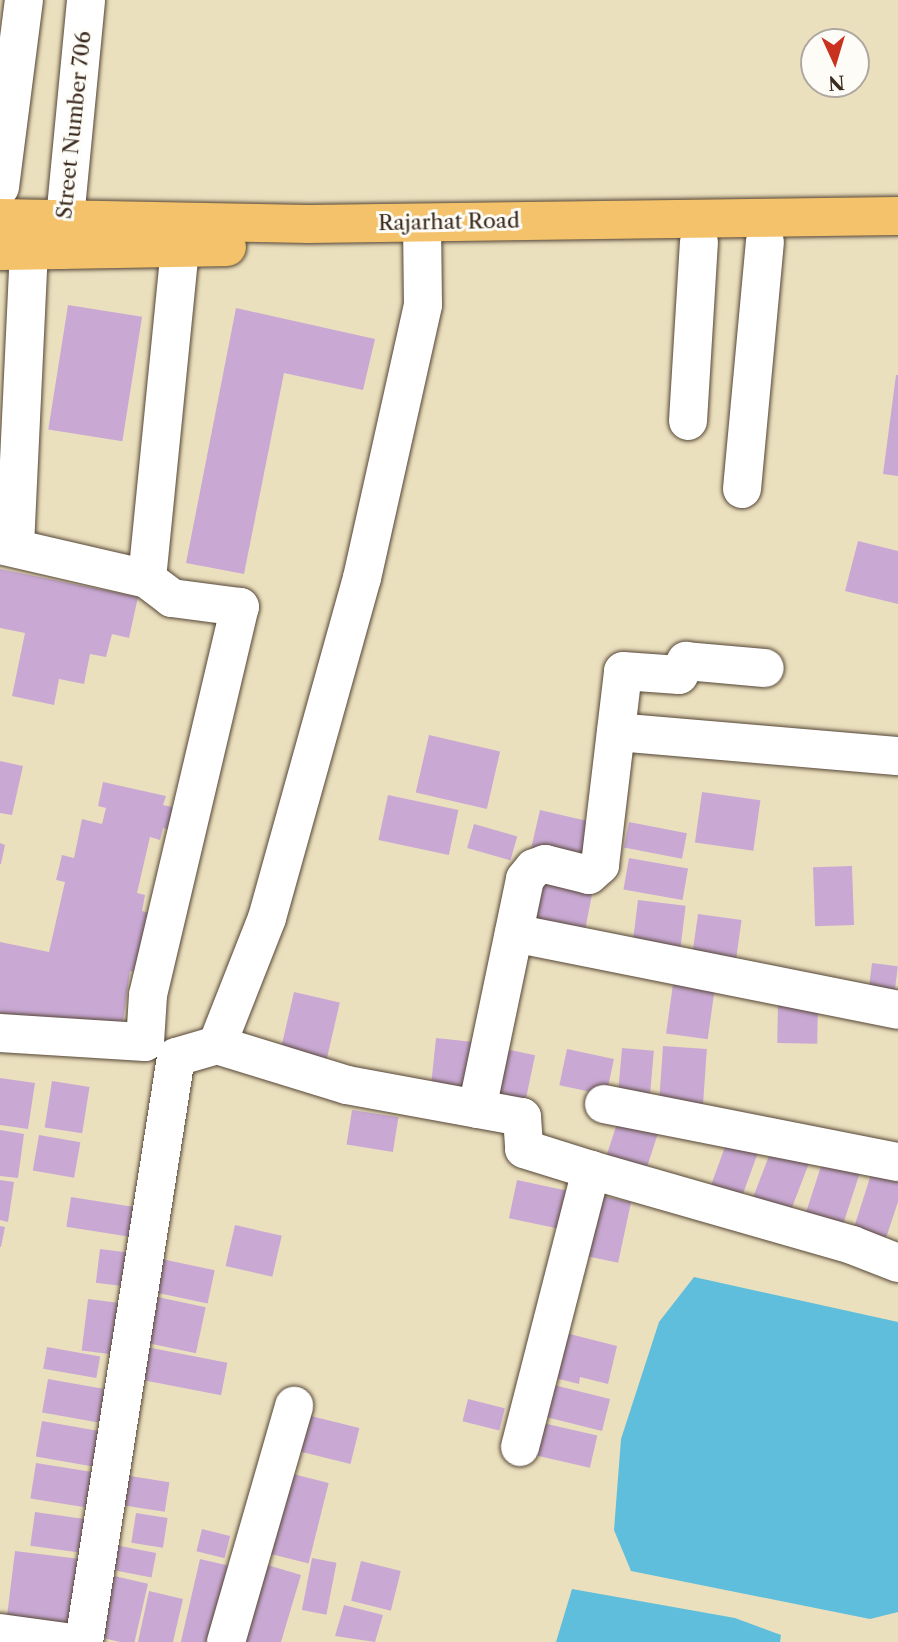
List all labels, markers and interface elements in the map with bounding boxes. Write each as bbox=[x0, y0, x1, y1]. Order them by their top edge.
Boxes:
north arrow bbox=[800, 28, 870, 98]
street label: Street Number 706 bbox=[52, 30, 96, 220]
text: N bbox=[827, 70, 845, 94]
street label: Rajarhat Road bbox=[378, 208, 520, 236]

